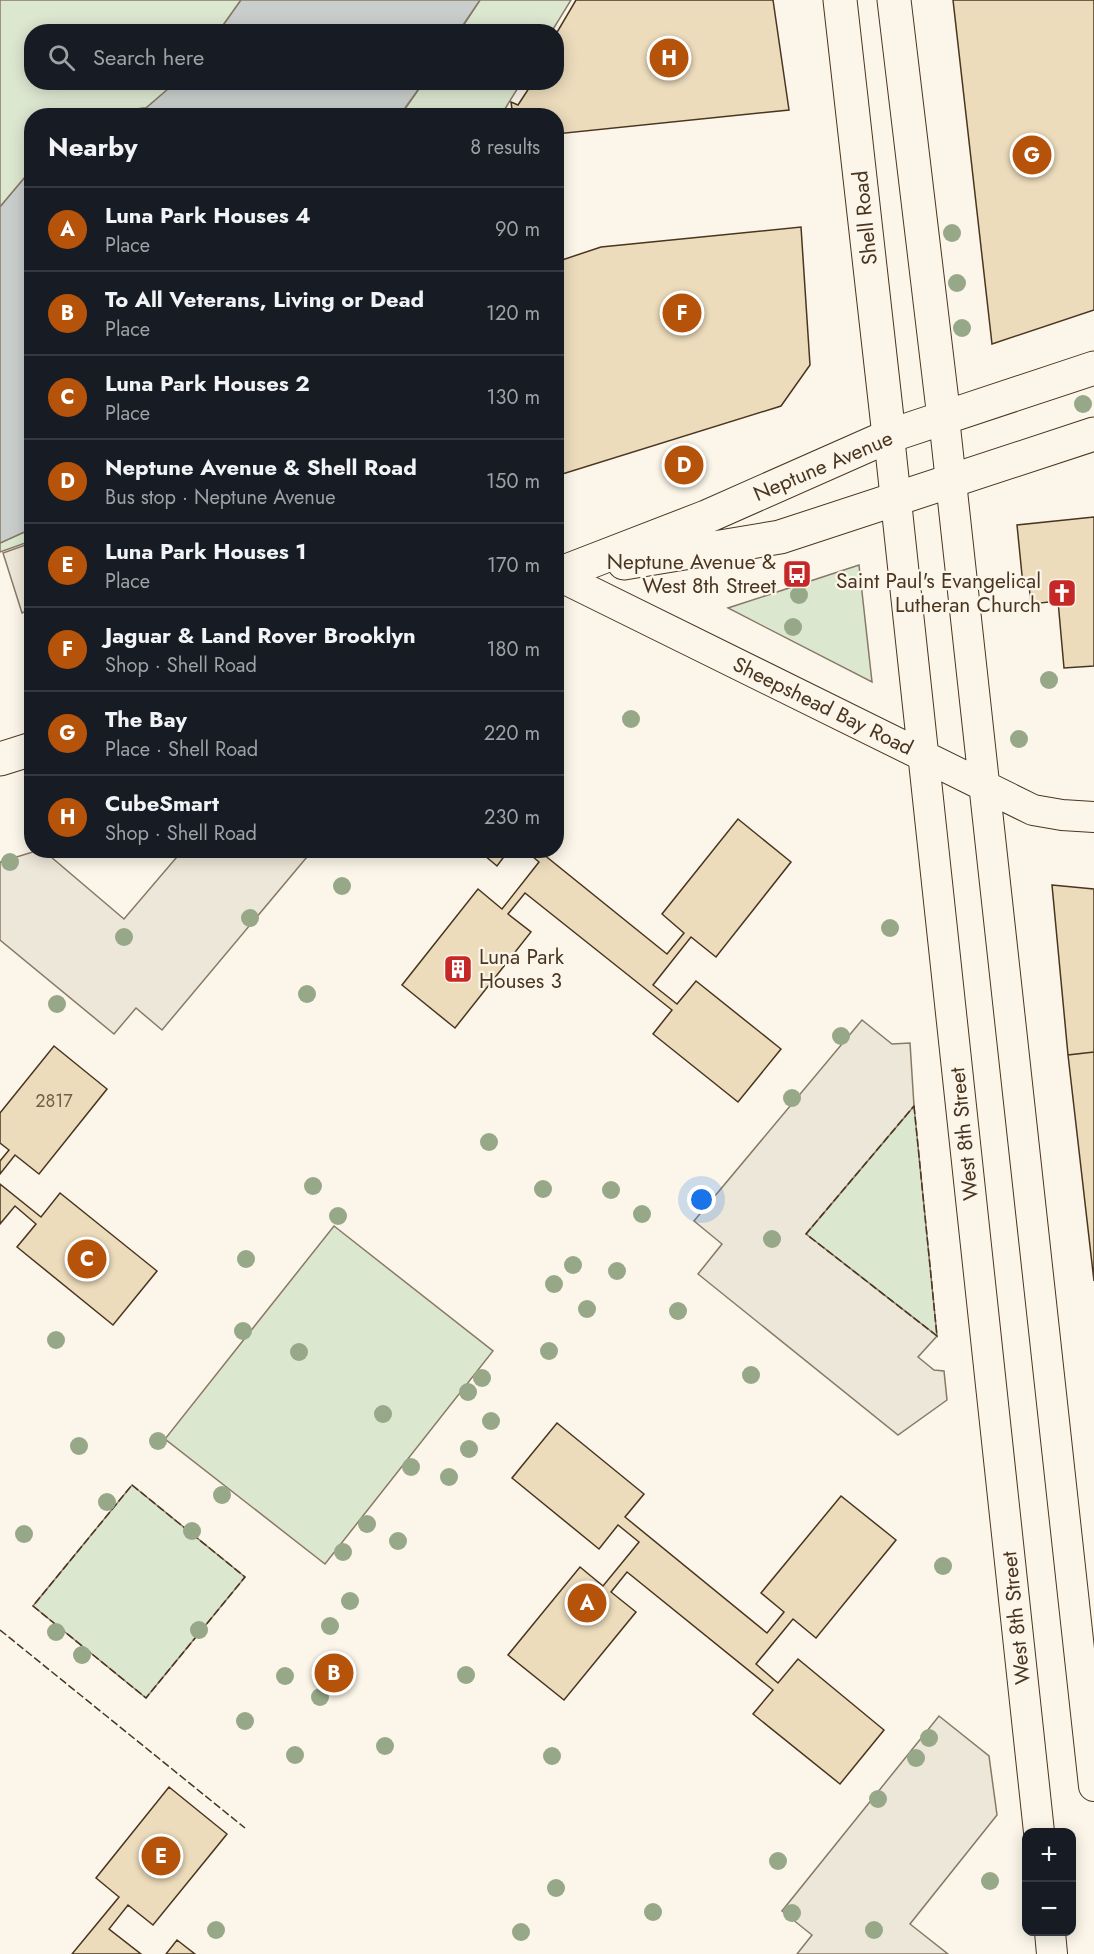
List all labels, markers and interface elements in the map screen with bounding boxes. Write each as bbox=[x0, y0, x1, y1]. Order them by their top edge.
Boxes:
search box bbox=[24, 24, 564, 90]
pin: H bbox=[650, 36, 688, 80]
icon: search bbox=[45, 41, 78, 74]
text: Search here bbox=[93, 41, 204, 73]
text: Nearby bbox=[48, 128, 137, 166]
pin: G bbox=[1012, 132, 1052, 178]
text: 8 results bbox=[470, 133, 540, 162]
street label: Shell Road bbox=[845, 169, 885, 267]
text: Luna Park Houses 4 bbox=[105, 199, 311, 231]
text: A bbox=[60, 215, 75, 244]
text: 90 m bbox=[495, 215, 540, 244]
text: Place bbox=[105, 231, 150, 260]
text: To All Veterans, Living or Dead bbox=[105, 283, 424, 315]
pin: F bbox=[662, 290, 702, 336]
text: B bbox=[61, 299, 74, 328]
text: 120 m bbox=[486, 299, 540, 328]
text: Place bbox=[105, 315, 150, 344]
text: Luna Park Houses 2 bbox=[105, 367, 310, 399]
text: C bbox=[60, 383, 75, 412]
text: 130 m bbox=[486, 383, 540, 412]
text: Place bbox=[105, 399, 150, 428]
street label: Neptune Avenue bbox=[749, 423, 897, 509]
pin: D bbox=[664, 442, 704, 488]
text: Neptune Avenue & Shell Road bbox=[105, 451, 417, 483]
text: D bbox=[60, 467, 75, 496]
text: 150 m bbox=[486, 467, 540, 496]
text: Bus stop · Neptune Avenue bbox=[105, 483, 336, 512]
text: Luna Park Houses 1 bbox=[105, 535, 307, 567]
place label: Neptune Avenue & West 8th Street bbox=[607, 547, 776, 601]
text: E bbox=[61, 551, 74, 580]
text: 170 m bbox=[487, 551, 540, 580]
bus stop icon: Neptune Avenue & West 8th Street bbox=[781, 558, 813, 590]
place label: Saint Paul's Evangelical Lutheran Church bbox=[836, 566, 1041, 620]
text: Place bbox=[105, 567, 150, 596]
church icon: Saint Paul's Evangelical Lutheran Church bbox=[1046, 577, 1078, 609]
text: Jaguar & Land Rover Brooklyn bbox=[105, 619, 416, 651]
text: F bbox=[62, 635, 73, 664]
text: 180 m bbox=[486, 635, 540, 664]
street label: Sheepshead Bay Road bbox=[728, 649, 918, 763]
text: Shop · Shell Road bbox=[105, 651, 257, 680]
text: The Bay bbox=[105, 703, 187, 735]
text: G bbox=[59, 719, 76, 748]
text: 220 m bbox=[484, 719, 540, 748]
text: Place · Shell Road bbox=[105, 735, 258, 764]
text: CubeSmart bbox=[105, 787, 219, 819]
text: H bbox=[60, 803, 75, 832]
text: 230 m bbox=[484, 803, 540, 832]
text: Shop · Shell Road bbox=[105, 819, 257, 848]
place label: Luna Park Houses 3 bbox=[479, 942, 565, 996]
building icon: Luna Park Houses 3 bbox=[442, 953, 474, 985]
street label: West 8th Street bbox=[942, 1066, 986, 1202]
house number: 2817 bbox=[35, 1088, 73, 1114]
your location bbox=[687, 1185, 716, 1214]
pin: C bbox=[68, 1236, 106, 1282]
street label: West 8th Street bbox=[994, 1550, 1038, 1686]
pin: A bbox=[568, 1580, 606, 1626]
pin: B bbox=[314, 1650, 354, 1696]
map controls bbox=[1022, 1828, 1076, 1936]
button: + bbox=[1022, 1828, 1076, 1882]
pin: E bbox=[142, 1834, 180, 1878]
button: − bbox=[1022, 1882, 1076, 1936]

